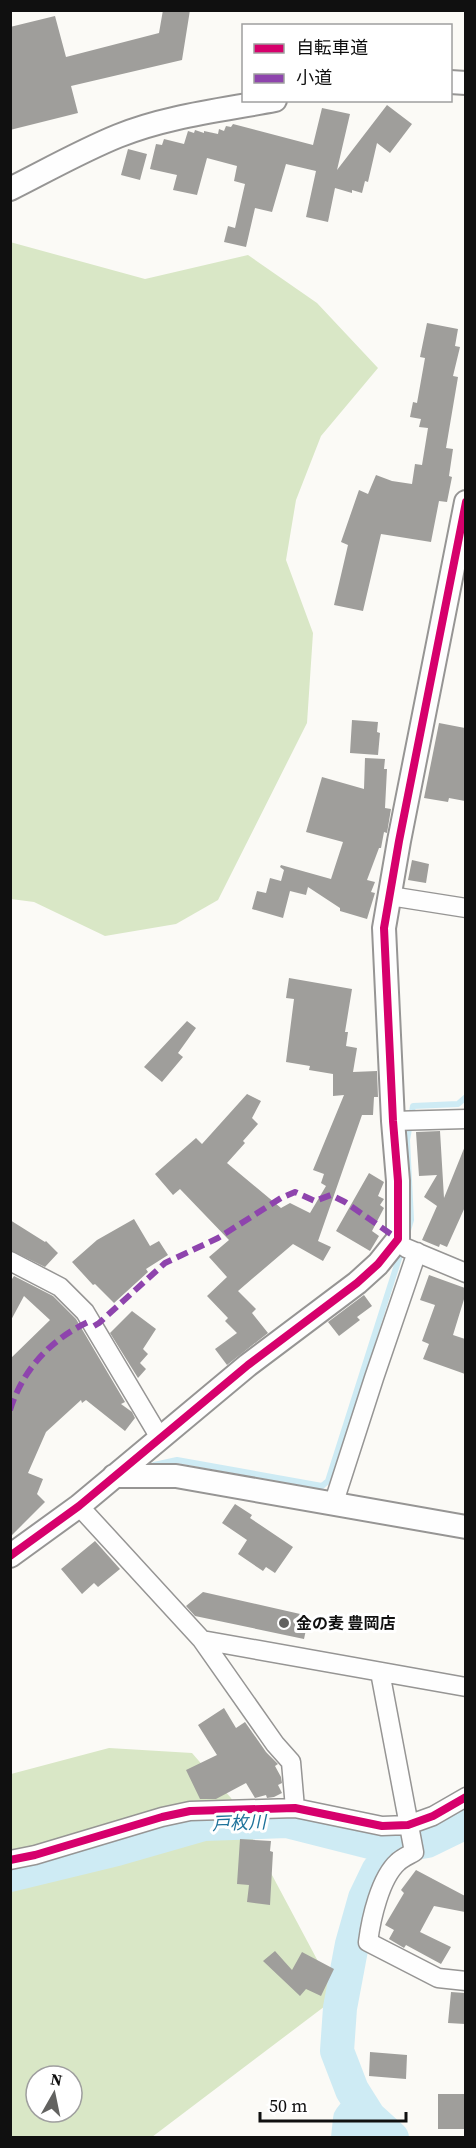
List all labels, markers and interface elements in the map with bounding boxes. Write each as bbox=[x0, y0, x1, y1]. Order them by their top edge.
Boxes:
legend bbox=[242, 24, 452, 102]
text: 自転車道 bbox=[296, 35, 368, 60]
text: 小道 bbox=[296, 65, 332, 90]
place label: 金の麦 豊岡店 bbox=[296, 1612, 395, 1634]
marker: 金の麦 豊岡店 bbox=[277, 1616, 291, 1630]
water label: 戸枚川 bbox=[212, 1809, 268, 1836]
north arrow bbox=[24, 2064, 84, 2124]
text: N bbox=[49, 2067, 64, 2091]
scale bar bbox=[260, 2085, 406, 2123]
text: 50 m bbox=[269, 2093, 307, 2118]

